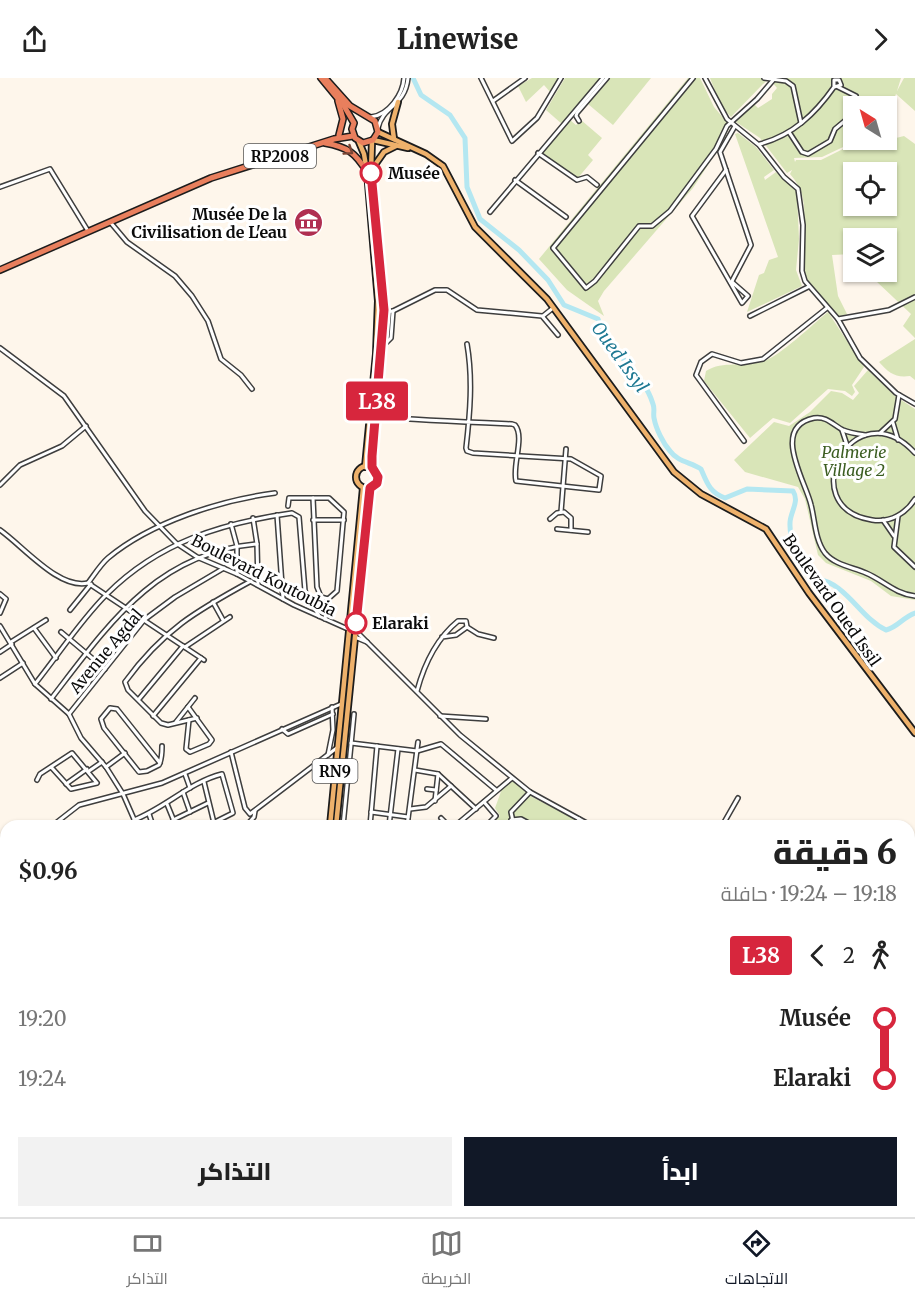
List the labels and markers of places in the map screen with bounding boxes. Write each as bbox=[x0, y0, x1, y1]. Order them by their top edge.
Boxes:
marker: Musée bbox=[360, 162, 382, 184]
place label: Musée bbox=[388, 163, 440, 183]
place label: Musée De la Civilisation de L'eau bbox=[131, 204, 287, 242]
museum icon: Musée De la Civilisation de L'eau bbox=[292, 207, 324, 239]
marker: Elaraki bbox=[345, 612, 367, 634]
place label: Elaraki bbox=[372, 613, 429, 633]

